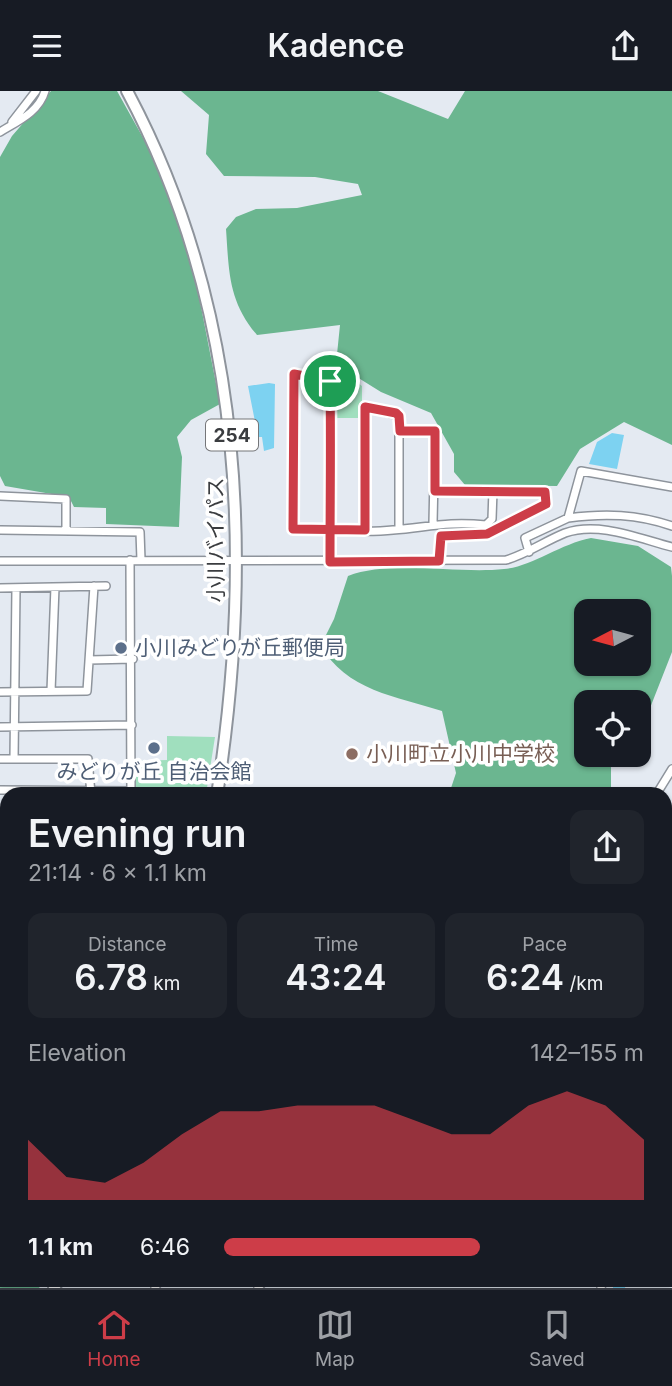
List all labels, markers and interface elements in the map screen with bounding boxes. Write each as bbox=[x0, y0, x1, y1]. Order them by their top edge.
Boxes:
text: Kadence bbox=[268, 26, 404, 65]
icon: menu bbox=[28, 27, 66, 65]
icon: share bbox=[606, 27, 644, 65]
pin bbox=[300, 351, 360, 411]
icon: arrive bbox=[311, 362, 349, 400]
road number: 254 bbox=[206, 419, 258, 451]
street label: 小川バイパス bbox=[203, 477, 228, 603]
north arrow bbox=[574, 599, 651, 675]
map controls bbox=[574, 599, 651, 767]
place label: 小川みどりが丘郵便局 bbox=[135, 635, 345, 660]
marker: 小川みどりが丘郵便局 bbox=[113, 640, 129, 656]
button: locate bbox=[574, 690, 651, 767]
marker: みどりが丘 自治会館 bbox=[146, 740, 162, 756]
place label: 小川町立小川中学校 bbox=[366, 741, 555, 766]
marker: 小川町立小川中学校 bbox=[344, 746, 360, 762]
place label: みどりが丘 自治会館 bbox=[57, 759, 251, 784]
text: Evening run bbox=[28, 810, 246, 856]
button: share bbox=[570, 810, 644, 884]
text: 21:14 · 6 × 1.1 km bbox=[28, 859, 207, 887]
text: Distance bbox=[88, 933, 167, 956]
text: Time bbox=[314, 933, 358, 956]
text: Pace bbox=[522, 933, 567, 956]
text: 6.78 bbox=[74, 956, 148, 998]
text: 43:24 bbox=[285, 956, 387, 998]
text: 6:24 bbox=[486, 956, 564, 998]
text: km bbox=[148, 972, 180, 995]
text: /km bbox=[564, 972, 603, 995]
text: Elevation bbox=[28, 1039, 127, 1067]
text: 142–155 m bbox=[530, 1039, 644, 1067]
text: 1.1 km bbox=[28, 1233, 93, 1261]
text: 6:46 bbox=[140, 1233, 190, 1261]
tab: Home bbox=[87, 1306, 141, 1371]
tab: Map bbox=[315, 1306, 355, 1371]
tab: Saved bbox=[529, 1306, 585, 1371]

